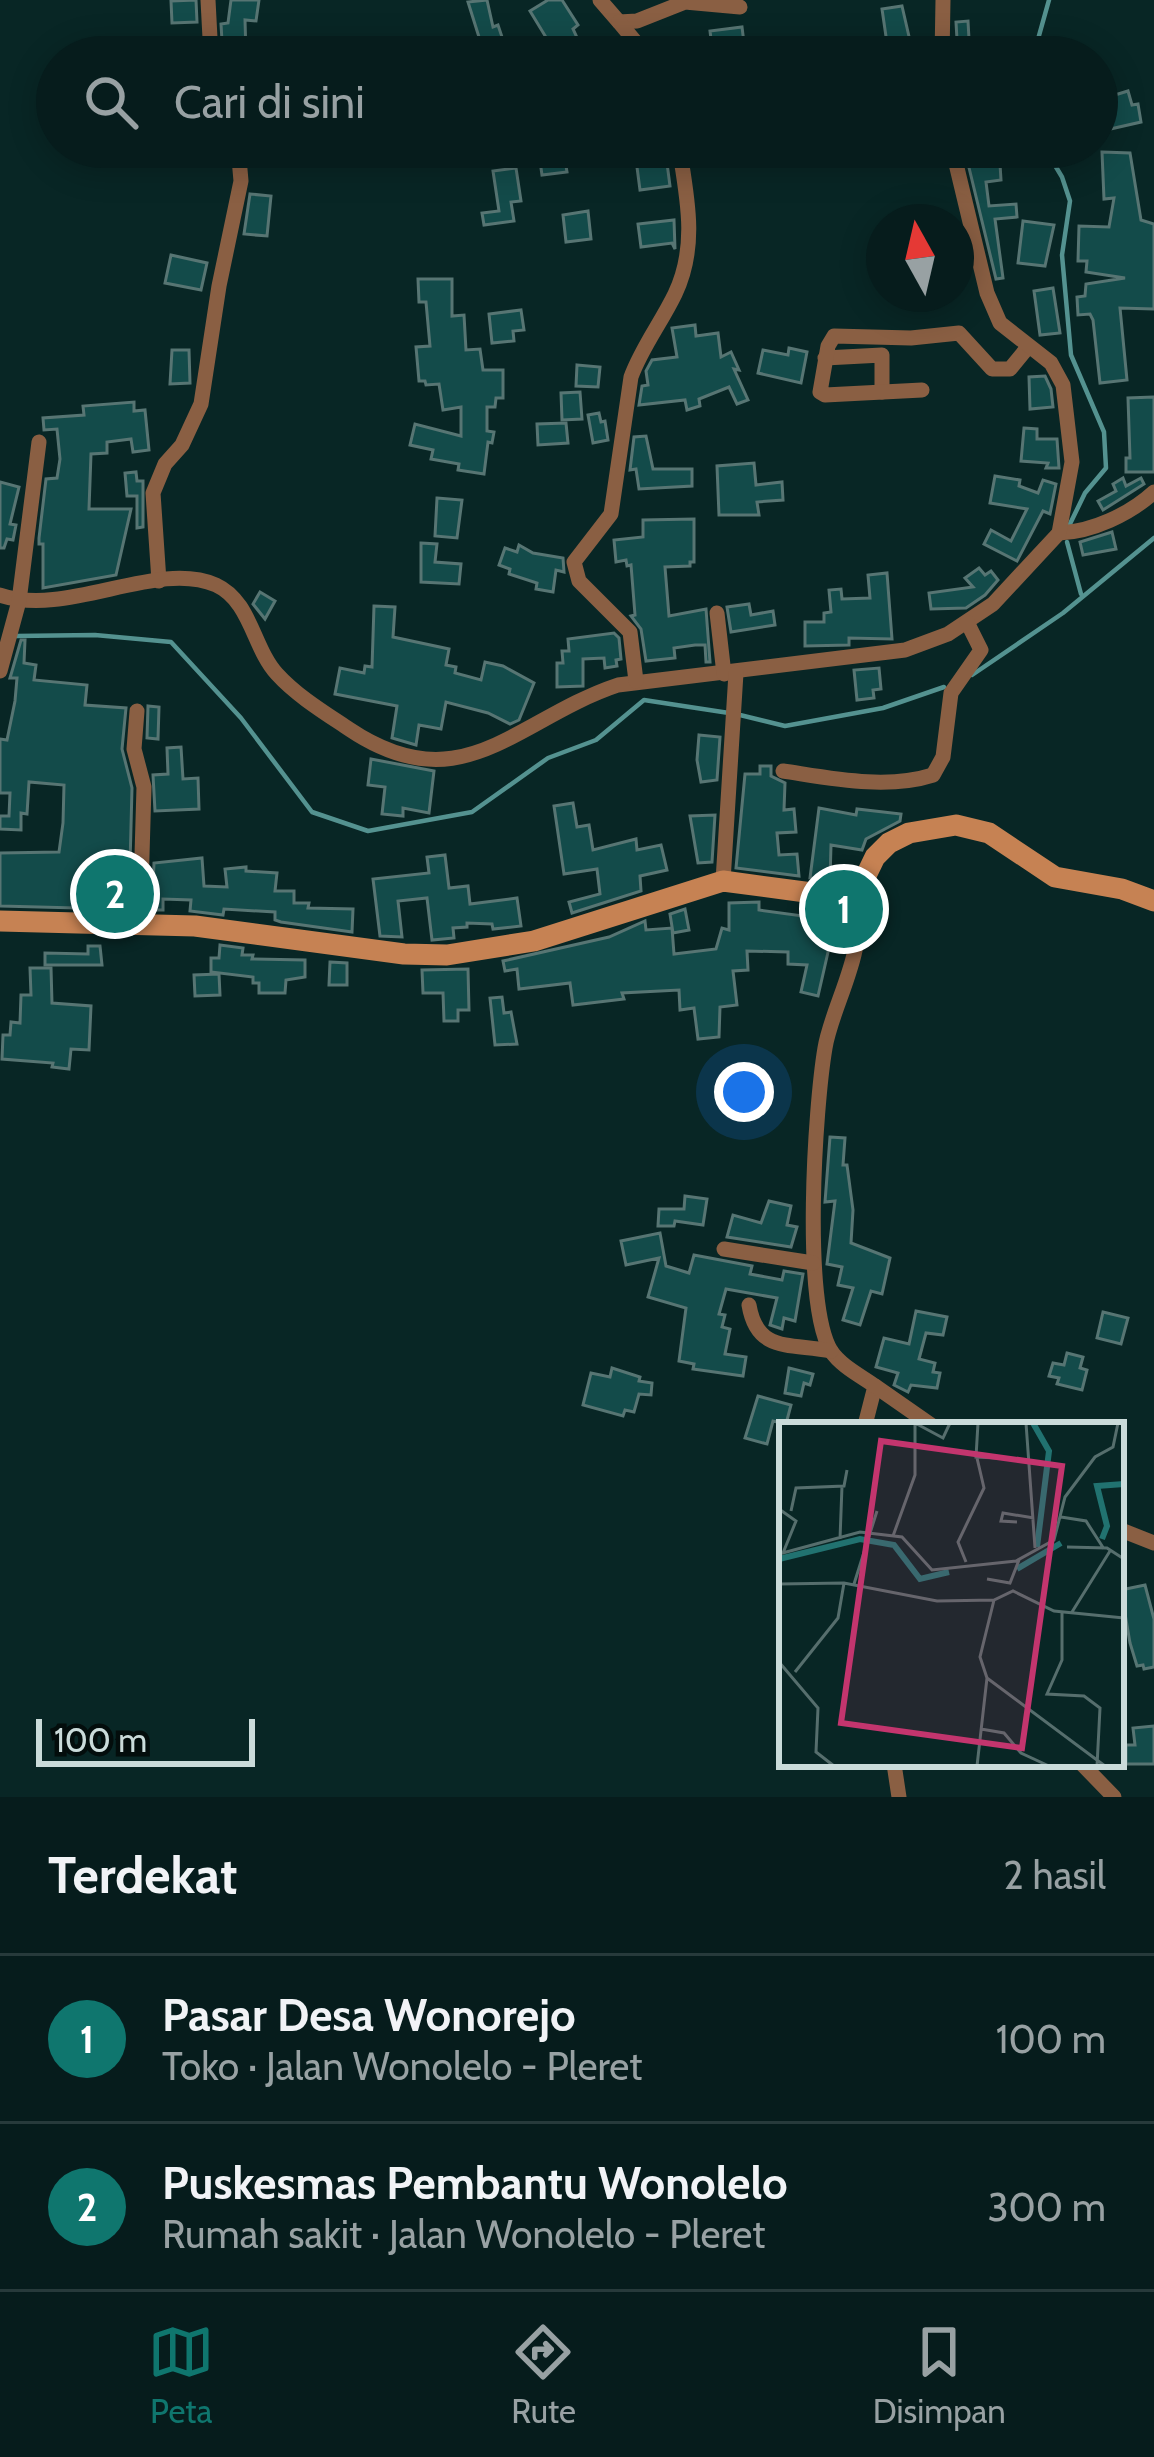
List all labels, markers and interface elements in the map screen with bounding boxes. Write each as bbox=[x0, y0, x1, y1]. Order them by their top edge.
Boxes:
search box bbox=[36, 36, 1118, 168]
icon: search bbox=[78, 69, 144, 135]
text: Cari di sini bbox=[174, 75, 365, 129]
north arrow bbox=[866, 204, 974, 312]
pin: 2 bbox=[76, 849, 154, 939]
pin: 1 bbox=[805, 864, 883, 954]
your location bbox=[714, 1062, 774, 1122]
inset map bbox=[779, 1422, 1124, 1767]
scale bar bbox=[36, 1713, 255, 1766]
text: 100 m bbox=[54, 1720, 147, 1760]
text: Terdekat bbox=[48, 1844, 238, 1906]
text: 2 hasil bbox=[1003, 1851, 1106, 1899]
text: Pasar Desa Wonorejo bbox=[162, 1988, 576, 2042]
text: 1 bbox=[80, 2015, 94, 2063]
text: 100 m bbox=[996, 2015, 1106, 2063]
text: Toko · Jalan Wonolelo - Pleret bbox=[162, 2042, 642, 2090]
text: Puskesmas Pembantu Wonolelo bbox=[162, 2156, 788, 2210]
text: 2 bbox=[77, 2183, 97, 2231]
text: 300 m bbox=[987, 2183, 1106, 2231]
text: Rumah sakit · Jalan Wonolelo - Pleret bbox=[162, 2210, 765, 2258]
tab: Peta bbox=[148, 2319, 214, 2431]
tab: Rute bbox=[510, 2319, 576, 2431]
tab: Disimpan bbox=[873, 2319, 1006, 2431]

